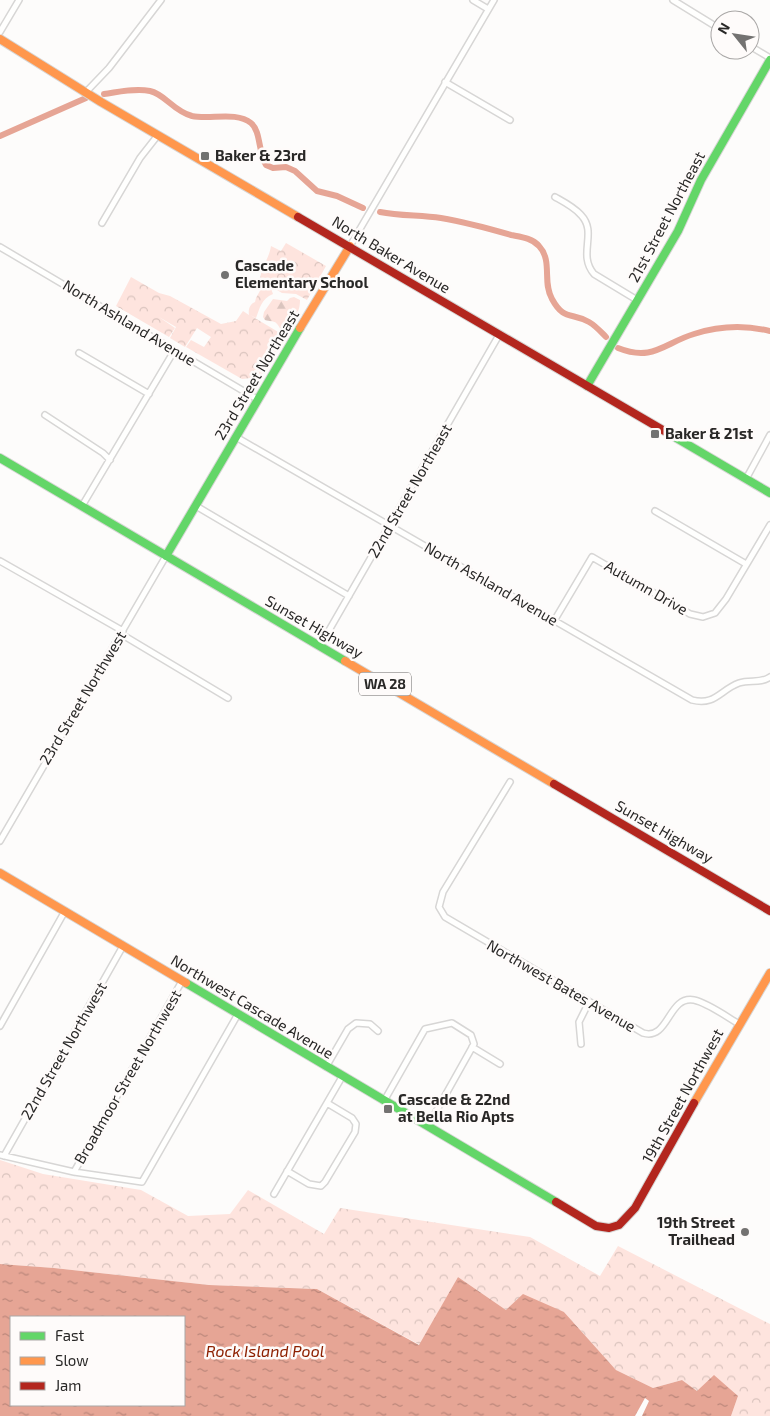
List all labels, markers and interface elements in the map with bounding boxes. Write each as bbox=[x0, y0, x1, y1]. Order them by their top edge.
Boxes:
north arrow bbox=[710, 10, 760, 60]
text: N bbox=[713, 20, 733, 37]
place label: Baker & 23rd bbox=[215, 146, 306, 164]
street label: 21st Street Northeast bbox=[624, 148, 708, 285]
marker: Baker & 23rd bbox=[199, 150, 211, 162]
street label: North Baker Avenue bbox=[329, 212, 454, 297]
place label: Cascade Elementary School bbox=[235, 256, 368, 292]
marker: Cascade Elementary School bbox=[219, 269, 231, 281]
street label: North Ashland Avenue bbox=[60, 275, 199, 369]
street label: 23rd Street Northeast bbox=[210, 306, 302, 443]
street label: 22nd Street Northeast bbox=[363, 420, 455, 561]
place label: Baker & 21st bbox=[665, 424, 753, 442]
marker: Baker & 21st bbox=[649, 428, 661, 440]
street label: North Ashland Avenue bbox=[421, 537, 562, 629]
street label: Autumn Drive bbox=[602, 556, 691, 618]
street label: Sunset Highway bbox=[262, 591, 367, 661]
street label: 23rd Street Northwest bbox=[35, 627, 129, 768]
road number: WA 28 bbox=[359, 672, 411, 696]
street label: Sunset Highway bbox=[612, 796, 717, 866]
street label: Northwest Bates Avenue bbox=[484, 935, 639, 1035]
street label: Northwest Cascade Avenue bbox=[168, 950, 337, 1062]
street label: 22nd Street Northwest bbox=[16, 978, 110, 1122]
street label: Broadmoor Street Northwest bbox=[70, 986, 185, 1167]
street label: 19th Street Northwest bbox=[638, 1025, 727, 1166]
place label: Cascade & 22nd at Bella Rio Apts bbox=[398, 1090, 514, 1125]
marker: Cascade & 22nd at Bella Rio Apts bbox=[382, 1103, 394, 1115]
place label: 19th Street Trailhead bbox=[657, 1213, 735, 1248]
marker: 19th Street Trailhead bbox=[739, 1226, 751, 1238]
legend bbox=[10, 1316, 185, 1406]
text: Fast bbox=[55, 1326, 85, 1344]
water label: Rock Island Pool bbox=[206, 1341, 324, 1360]
text: Slow bbox=[55, 1351, 89, 1369]
text: Jam bbox=[55, 1376, 81, 1394]

